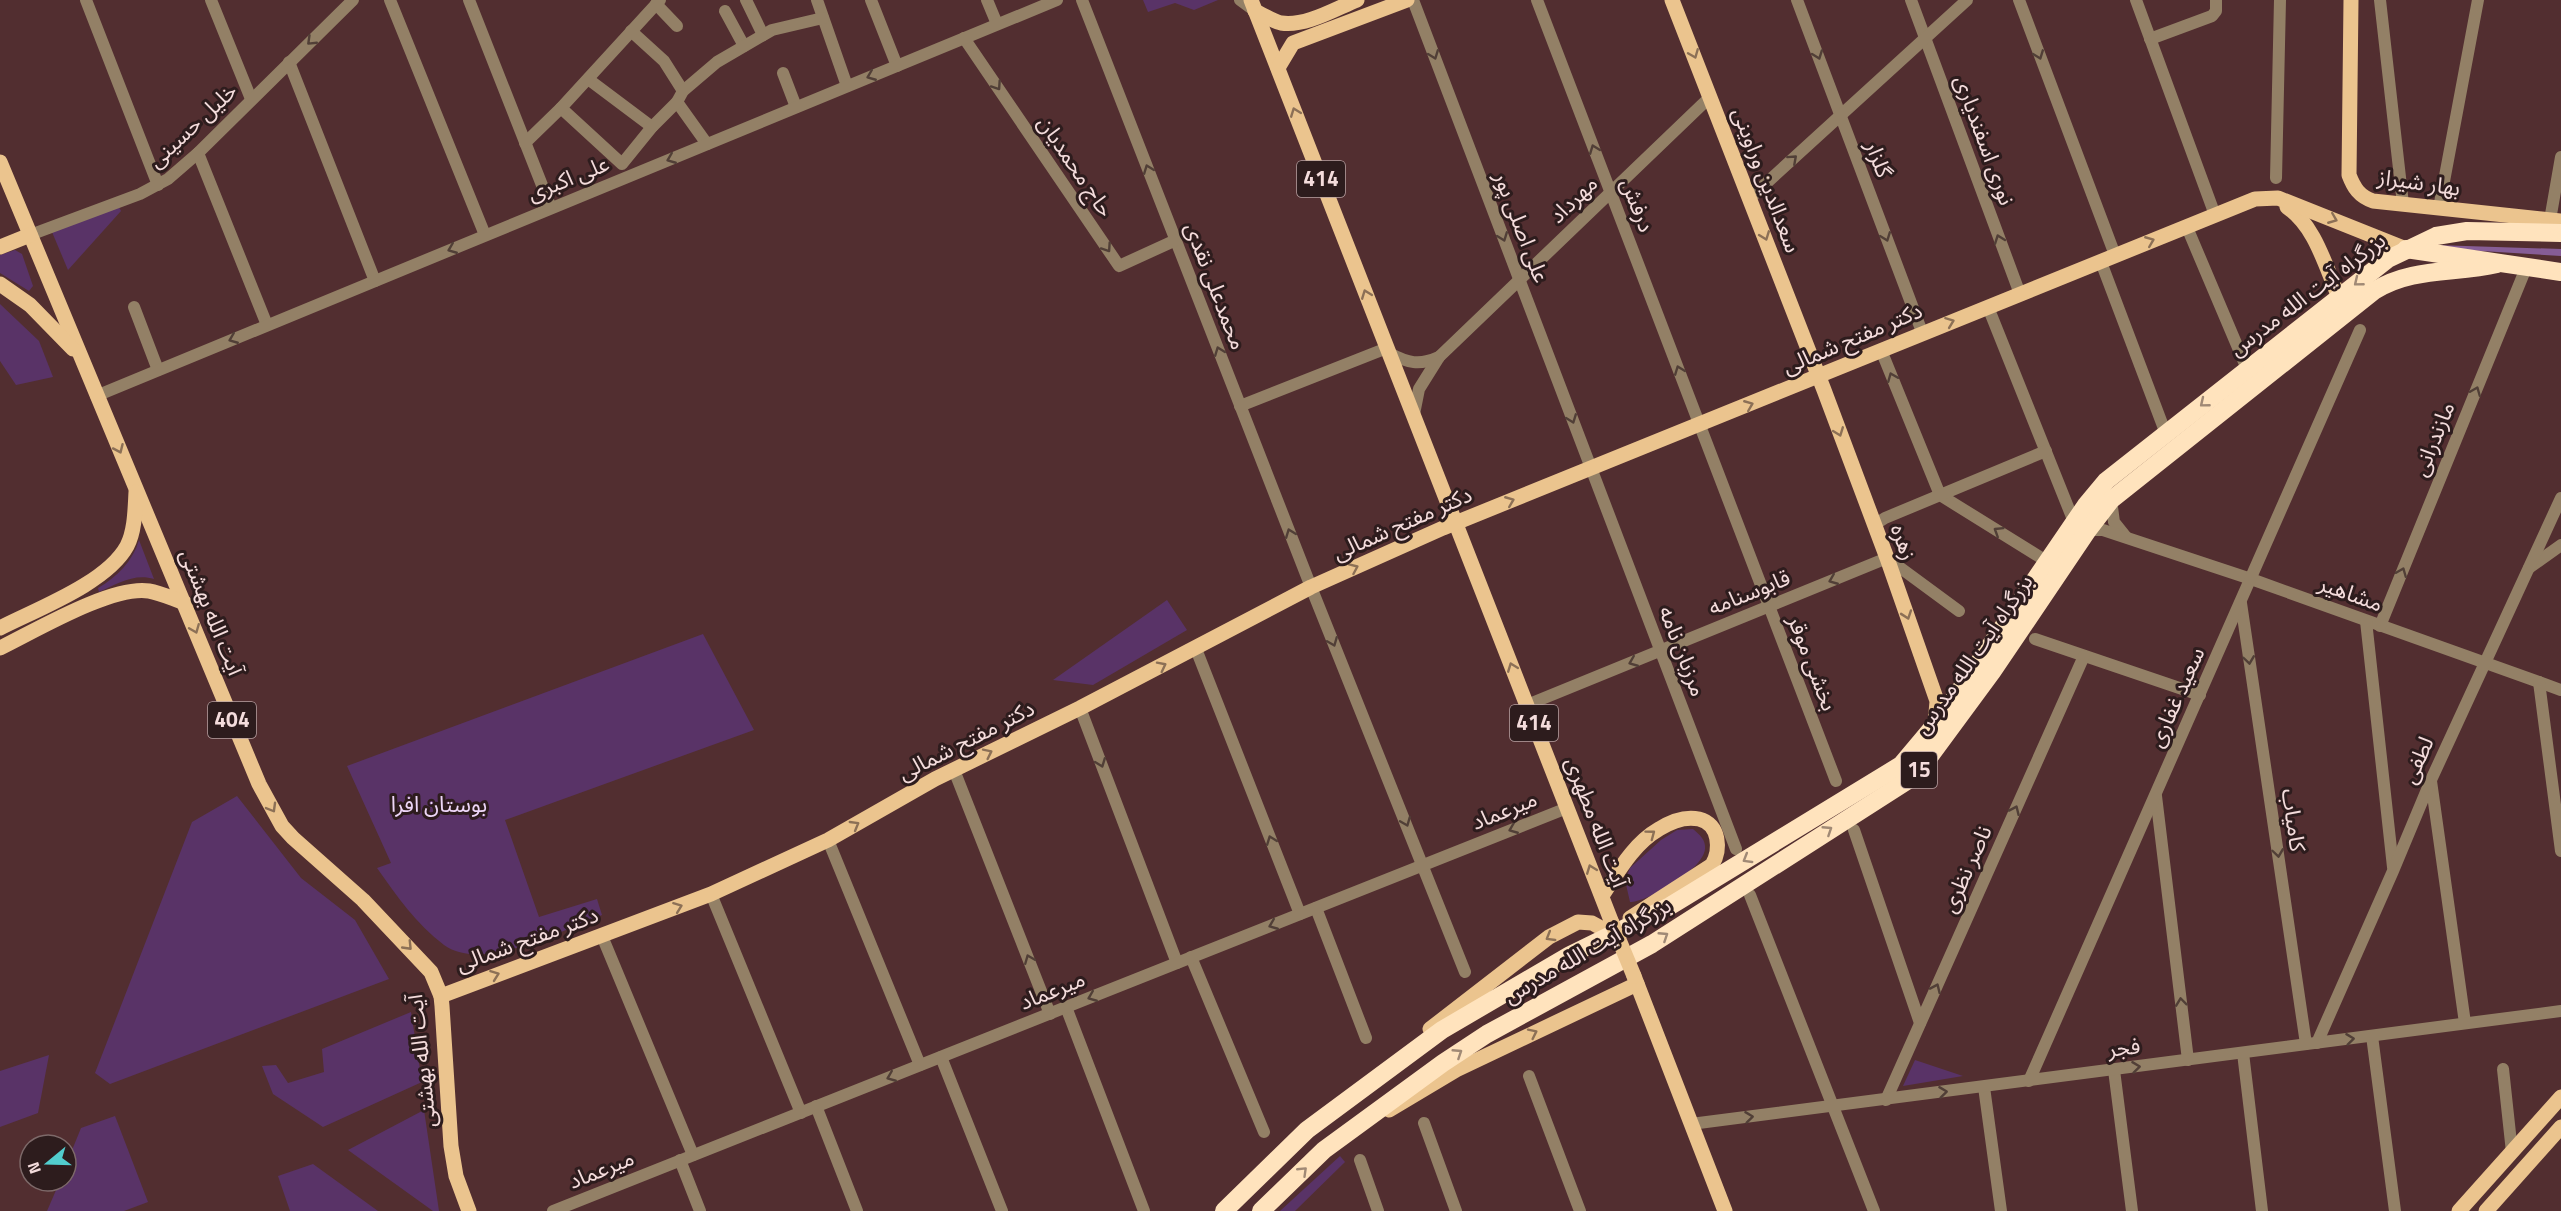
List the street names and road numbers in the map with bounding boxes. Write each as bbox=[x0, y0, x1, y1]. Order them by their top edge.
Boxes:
street label: نوری اسفندیاری bbox=[1946, 70, 2024, 210]
street label: خلیل حسینی bbox=[139, 74, 245, 176]
street label: سعدالدین وراوینی bbox=[1724, 102, 1810, 258]
street label: حاج محمدیان bbox=[1029, 108, 1123, 224]
street label: گلزار bbox=[1856, 135, 1902, 183]
street label: علی‌ اکبری bbox=[522, 146, 614, 210]
street label: بهار شیراز bbox=[2374, 159, 2463, 205]
road number: 414 bbox=[1297, 161, 1345, 197]
street label: علی اصلی پور bbox=[1485, 166, 1559, 287]
street label: مهرداد bbox=[1541, 167, 1605, 231]
street label: درفش bbox=[1612, 173, 1664, 237]
street label: محمدعلی نقدی bbox=[1176, 217, 1256, 355]
street label: بزرگراه آیت الله مدرس bbox=[2221, 224, 2393, 364]
street label: دکتر مفتح شمالی bbox=[1777, 293, 1927, 383]
street label: مازندرانی bbox=[2403, 397, 2463, 481]
street label: دکتر مفتح شمالی bbox=[1327, 477, 1477, 569]
street label: زهره bbox=[1882, 519, 1926, 565]
street label: آیت الله بهشتی bbox=[171, 544, 253, 682]
street label: قابوسنامه bbox=[1703, 560, 1795, 624]
street label: مشاهیر bbox=[2313, 565, 2388, 620]
street label: بزرگراه آیت الله مدرس bbox=[1905, 567, 2041, 741]
street label: مرزبان نامه bbox=[1650, 601, 1716, 701]
street label: بخشی موقر bbox=[1779, 609, 1847, 716]
street label: سعید غفاری bbox=[2139, 641, 2213, 753]
street label: دکتر مفتح شمالی bbox=[892, 691, 1040, 789]
road number: 404 bbox=[208, 702, 256, 738]
road number: 414 bbox=[1510, 705, 1558, 741]
street label: لطفی bbox=[2392, 731, 2442, 789]
street label: آیت الله مطهری bbox=[1556, 752, 1638, 894]
road number: 15 bbox=[1901, 752, 1937, 788]
street label: میرعماد bbox=[1466, 781, 1542, 839]
street label: کامیاب bbox=[2273, 786, 2315, 855]
street label: ناصر نظری bbox=[1932, 820, 2000, 918]
street label: بزرگراه آیت الله مدرس bbox=[1497, 888, 1677, 1012]
street label: دکتر مفتح شمالی bbox=[451, 897, 603, 981]
street label: میرعماد bbox=[1014, 961, 1090, 1019]
street label: آیت الله بهشتی bbox=[397, 991, 445, 1129]
street label: فجر bbox=[2105, 1028, 2142, 1066]
street label: میرعماد bbox=[563, 1140, 639, 1198]

